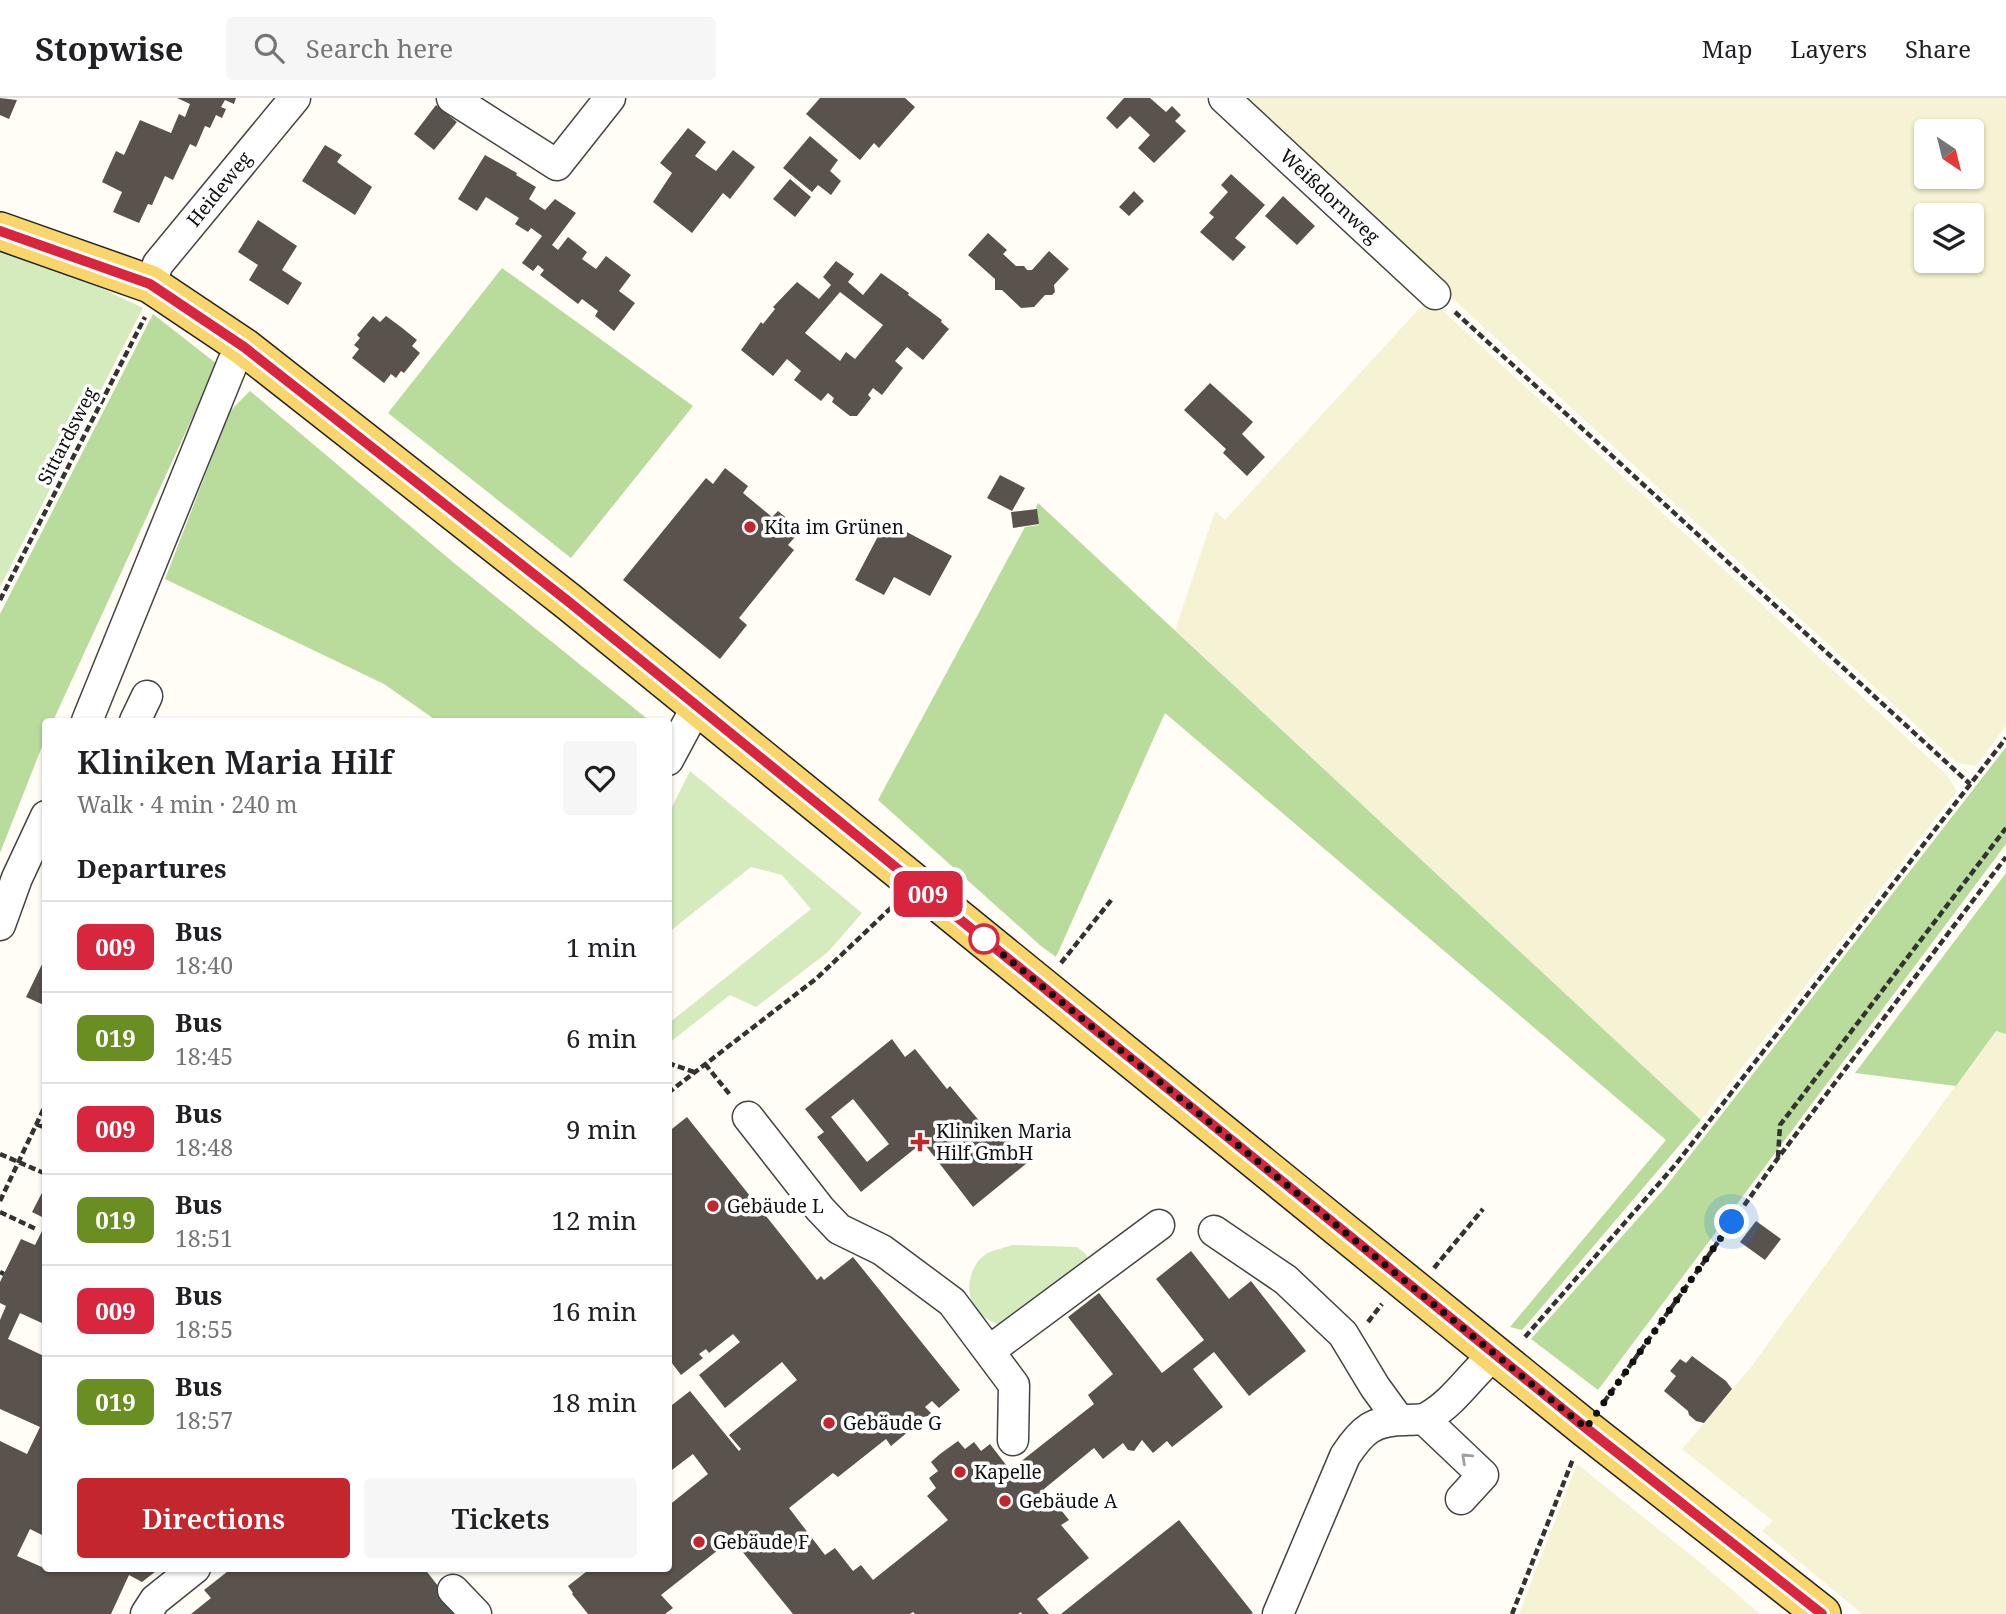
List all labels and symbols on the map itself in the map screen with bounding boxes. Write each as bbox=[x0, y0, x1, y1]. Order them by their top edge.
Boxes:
north arrow bbox=[1914, 119, 1984, 189]
street label: Weißdornweg bbox=[1274, 143, 1386, 249]
street label: Heideweg bbox=[181, 146, 257, 232]
street label: Sittardsweg bbox=[31, 383, 103, 489]
place label: Kita im Grünen bbox=[764, 514, 904, 540]
marker: Kita im Grünen bbox=[742, 519, 758, 535]
line badge: 009 bbox=[888, 871, 968, 917]
unlabelled marker bbox=[969, 924, 999, 954]
place label: Kliniken Maria Hilf GmbH bbox=[936, 1118, 1072, 1166]
marker: Kliniken Maria Hilf GmbH bbox=[910, 1132, 930, 1152]
place label: Gebäude L bbox=[727, 1193, 824, 1219]
marker: Gebäude L bbox=[705, 1198, 721, 1214]
your location bbox=[1714, 1204, 1749, 1239]
place label: Gebäude G bbox=[843, 1410, 942, 1436]
marker: Gebäude G bbox=[821, 1415, 837, 1431]
one-way arrow bbox=[1461, 1454, 1474, 1467]
place label: Kapelle bbox=[974, 1459, 1042, 1485]
marker: Kapelle bbox=[952, 1464, 968, 1480]
place label: Gebäude A bbox=[1019, 1488, 1118, 1514]
marker: Gebäude A bbox=[997, 1493, 1013, 1509]
place label: Gebäude F bbox=[713, 1529, 809, 1555]
marker: Gebäude F bbox=[691, 1534, 707, 1550]

